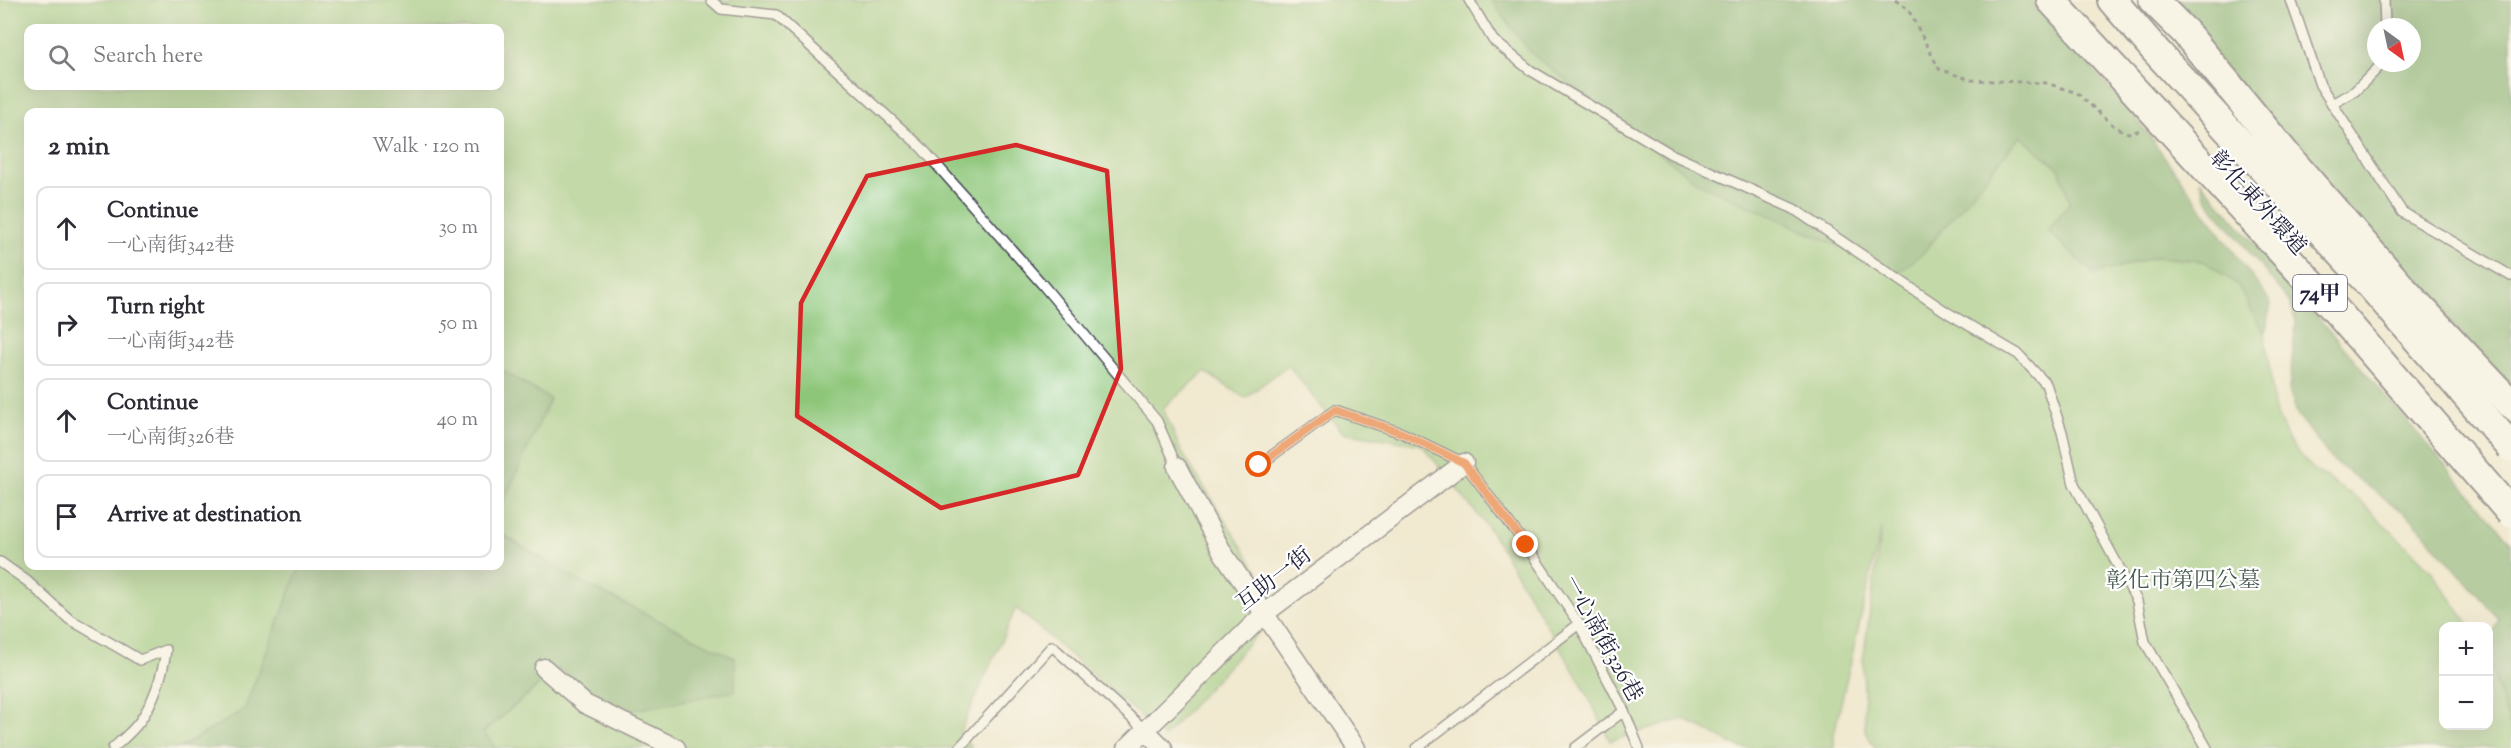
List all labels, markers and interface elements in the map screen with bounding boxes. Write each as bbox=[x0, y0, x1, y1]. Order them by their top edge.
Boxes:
north arrow bbox=[2367, 18, 2421, 72]
search box bbox=[24, 24, 504, 90]
icon: search bbox=[45, 41, 78, 74]
text: Search here bbox=[93, 41, 203, 73]
text: 2 min bbox=[48, 129, 110, 166]
text: Walk · 120 m bbox=[372, 133, 480, 162]
street label: 彰化東外環道 bbox=[2201, 144, 2313, 264]
text: Continue bbox=[107, 196, 198, 228]
icon: ahead bbox=[50, 212, 83, 245]
text: 30 m bbox=[439, 214, 478, 243]
text: 一心南街342巷 bbox=[107, 232, 235, 261]
road number: 74甲 bbox=[2293, 275, 2347, 311]
text: Turn right bbox=[107, 292, 204, 324]
icon: right bbox=[50, 308, 83, 341]
text: 50 m bbox=[440, 310, 478, 339]
text: 一心南街342巷 bbox=[107, 328, 235, 357]
text: Continue bbox=[107, 388, 198, 420]
icon: ahead bbox=[50, 404, 83, 437]
text: 40 m bbox=[437, 406, 478, 435]
text: 一心南街326巷 bbox=[107, 424, 234, 453]
route start bbox=[1245, 451, 1271, 477]
icon: arrive bbox=[50, 500, 83, 533]
text: Arrive at destination bbox=[107, 500, 302, 532]
route end bbox=[1512, 531, 1538, 557]
street label: 互助一街 bbox=[1230, 541, 1319, 620]
park label: 彰化市第四公墓 bbox=[2106, 566, 2260, 598]
street label: 一心南街326巷 bbox=[1553, 570, 1649, 708]
map controls bbox=[2439, 622, 2493, 730]
button: + bbox=[2439, 622, 2493, 676]
button: − bbox=[2439, 676, 2493, 730]

